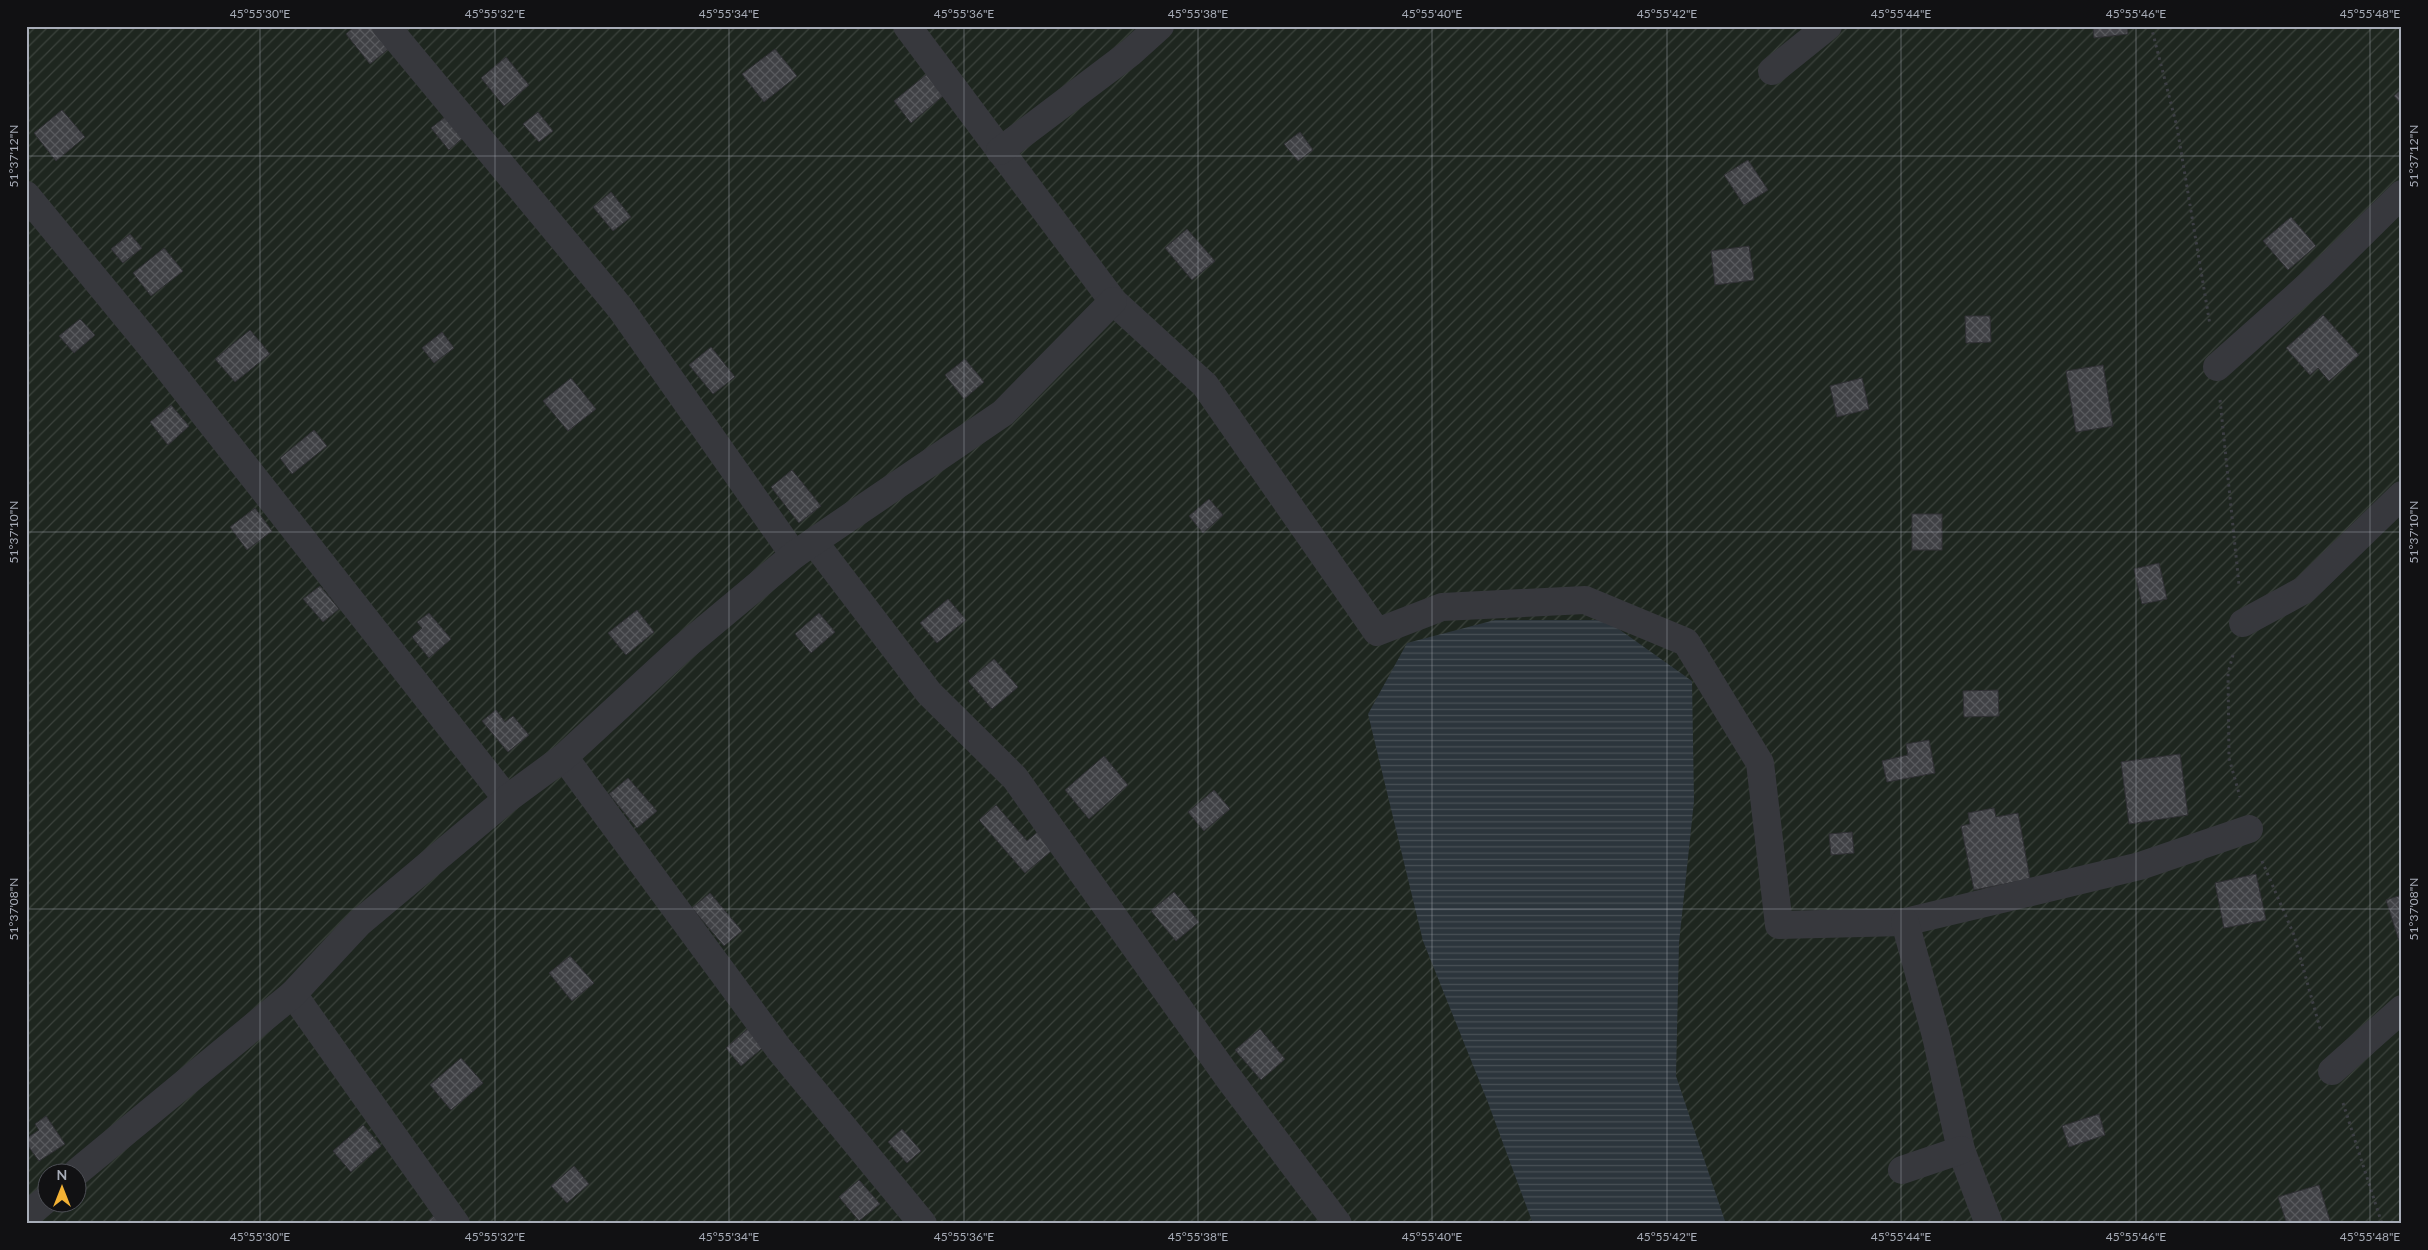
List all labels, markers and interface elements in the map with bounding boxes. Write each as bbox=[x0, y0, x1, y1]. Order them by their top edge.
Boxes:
text: 45°55'30"E bbox=[230, 6, 290, 21]
text: 45°55'32"E bbox=[465, 6, 525, 21]
text: 45°55'34"E bbox=[699, 6, 759, 21]
text: 45°55'36"E bbox=[934, 6, 994, 21]
text: 45°55'38"E bbox=[1168, 6, 1228, 21]
text: 45°55'40"E bbox=[1402, 6, 1462, 21]
text: 45°55'42"E bbox=[1637, 6, 1697, 21]
text: 45°55'44"E bbox=[1871, 6, 1931, 21]
text: 45°55'46"E bbox=[2106, 6, 2166, 21]
text: 45°55'48"E bbox=[2340, 6, 2400, 21]
text: 51°37'12"N bbox=[6, 125, 21, 187]
text: 51°37'12"N bbox=[2406, 125, 2421, 187]
text: 51°37'10"N bbox=[6, 501, 21, 563]
text: 51°37'10"N bbox=[2406, 501, 2421, 563]
text: 51°37'08"N bbox=[6, 878, 21, 940]
text: 51°37'08"N bbox=[2406, 878, 2421, 940]
north arrow bbox=[38, 1162, 88, 1212]
text: N bbox=[57, 1166, 67, 1183]
text: 45°55'30"E bbox=[230, 1229, 290, 1244]
text: 45°55'32"E bbox=[465, 1229, 525, 1244]
text: 45°55'34"E bbox=[699, 1229, 759, 1244]
text: 45°55'36"E bbox=[934, 1229, 994, 1244]
text: 45°55'38"E bbox=[1168, 1229, 1228, 1244]
text: 45°55'40"E bbox=[1402, 1229, 1462, 1244]
text: 45°55'42"E bbox=[1637, 1229, 1697, 1244]
text: 45°55'44"E bbox=[1871, 1229, 1931, 1244]
text: 45°55'46"E bbox=[2106, 1229, 2166, 1244]
text: 45°55'48"E bbox=[2340, 1229, 2400, 1244]

